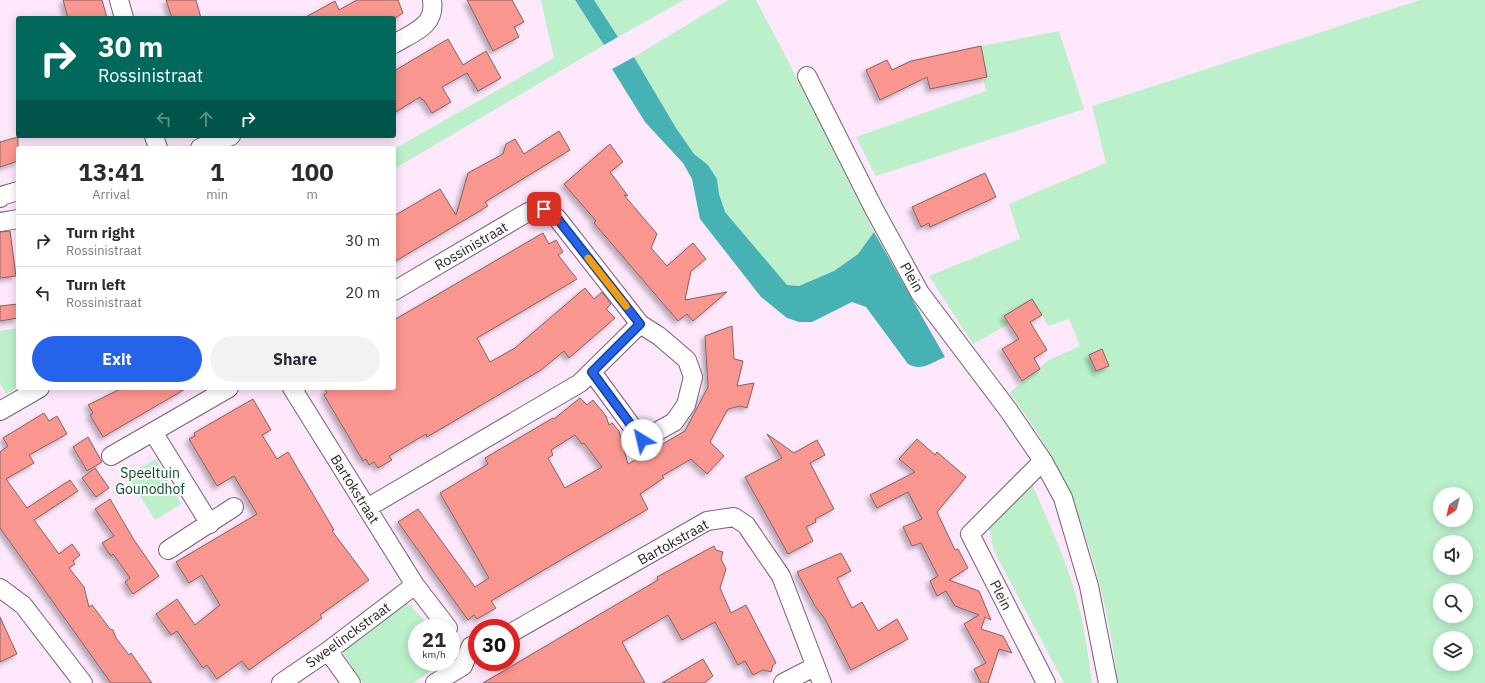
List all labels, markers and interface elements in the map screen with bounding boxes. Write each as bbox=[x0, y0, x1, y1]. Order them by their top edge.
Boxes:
text: 30 m bbox=[98, 28, 163, 65]
icon: right bbox=[32, 32, 84, 84]
text: Rossinistraat bbox=[98, 64, 203, 87]
icon: left bbox=[153, 108, 175, 130]
icon: ahead bbox=[195, 108, 217, 130]
icon: right bbox=[237, 108, 259, 130]
text: 13:41 bbox=[78, 156, 144, 188]
text: 1 bbox=[210, 156, 224, 188]
text: 100 bbox=[290, 156, 334, 188]
text: Arrival bbox=[92, 186, 130, 203]
text: min bbox=[206, 186, 228, 203]
text: m bbox=[306, 186, 318, 203]
pin bbox=[527, 192, 561, 226]
icon: arrive bbox=[533, 198, 555, 220]
street label: Rossinistraat bbox=[431, 218, 511, 274]
text: Turn right bbox=[66, 223, 135, 242]
icon: right bbox=[32, 230, 54, 252]
text: 30 m bbox=[345, 231, 380, 250]
text: Rossinistraat bbox=[66, 242, 142, 259]
street label: Plein bbox=[896, 259, 928, 295]
text: Turn left bbox=[66, 275, 126, 294]
icon: left bbox=[32, 282, 54, 304]
text: 20 m bbox=[345, 283, 380, 302]
text: Rossinistraat bbox=[66, 294, 142, 311]
button: Exit bbox=[32, 336, 202, 382]
button: Share bbox=[210, 336, 380, 382]
position arrow bbox=[621, 419, 663, 461]
street label: Bartokstraat bbox=[327, 451, 383, 527]
park label: Speeltuin Gounodhof bbox=[115, 464, 185, 498]
north arrow bbox=[1433, 487, 1473, 527]
map controls bbox=[1433, 487, 1473, 671]
street label: Bartokstraat bbox=[634, 515, 712, 569]
button: sound bbox=[1433, 535, 1473, 575]
street label: Plein bbox=[986, 577, 1016, 613]
button: search bbox=[1433, 583, 1473, 623]
street label: Sweelinckstraat bbox=[302, 598, 394, 672]
speed limit sign: 30 bbox=[468, 619, 520, 671]
text: 21 bbox=[422, 626, 446, 653]
button: layers bbox=[1433, 631, 1473, 671]
text: km/h bbox=[422, 648, 446, 661]

